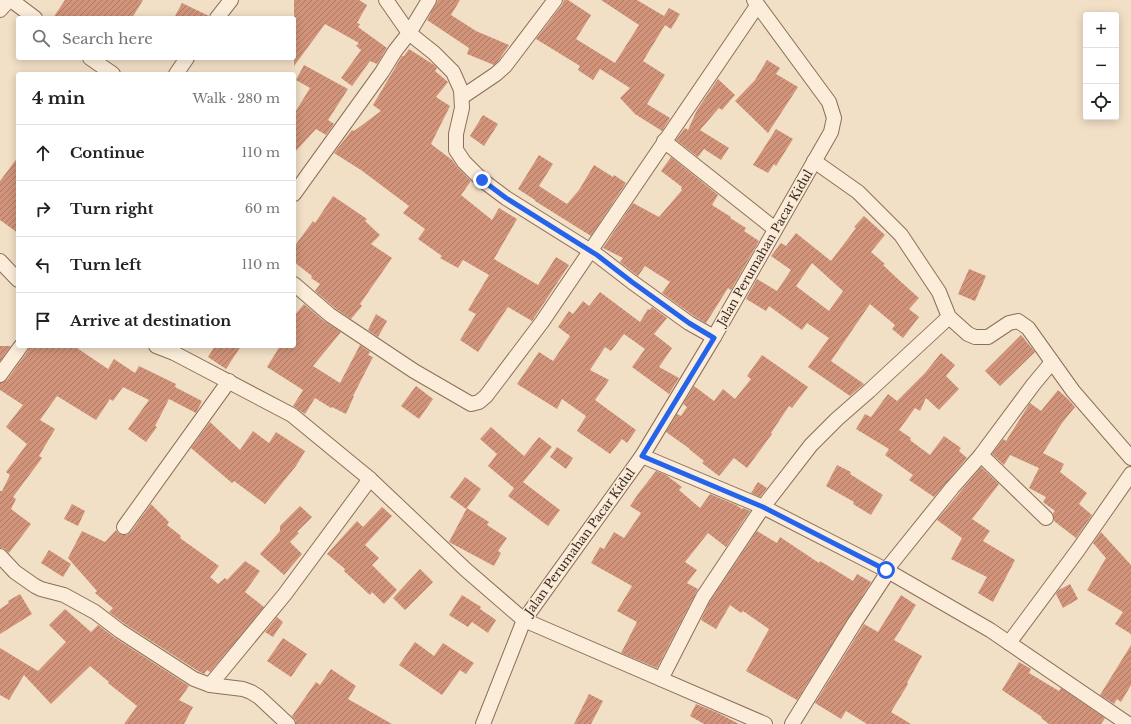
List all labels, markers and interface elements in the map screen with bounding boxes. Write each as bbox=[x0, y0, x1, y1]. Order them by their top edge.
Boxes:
map controls bbox=[1083, 12, 1119, 120]
button: + bbox=[1083, 12, 1119, 48]
search box bbox=[16, 16, 296, 60]
icon: search bbox=[30, 27, 52, 49]
text: Search here bbox=[62, 29, 153, 48]
button: − bbox=[1083, 48, 1119, 84]
button: locate bbox=[1083, 84, 1119, 120]
text: 4 min bbox=[32, 88, 85, 109]
text: Walk · 280 m bbox=[193, 90, 280, 107]
icon: ahead bbox=[32, 142, 54, 164]
text: Continue bbox=[70, 143, 145, 162]
text: 110 m bbox=[241, 144, 280, 161]
street label: Jalan Perumahan Pacar Kidul bbox=[713, 167, 816, 330]
route end bbox=[473, 171, 491, 189]
icon: right bbox=[32, 198, 54, 220]
text: Turn right bbox=[70, 199, 153, 218]
text: 60 m bbox=[245, 200, 280, 217]
icon: left bbox=[32, 254, 54, 276]
text: Turn left bbox=[70, 255, 141, 274]
text: 110 m bbox=[241, 256, 280, 273]
icon: arrive bbox=[32, 310, 54, 332]
text: Arrive at destination bbox=[70, 311, 231, 330]
street label: Jalan Perumahan Pacar Kidul bbox=[520, 465, 638, 620]
route start bbox=[877, 561, 895, 579]

